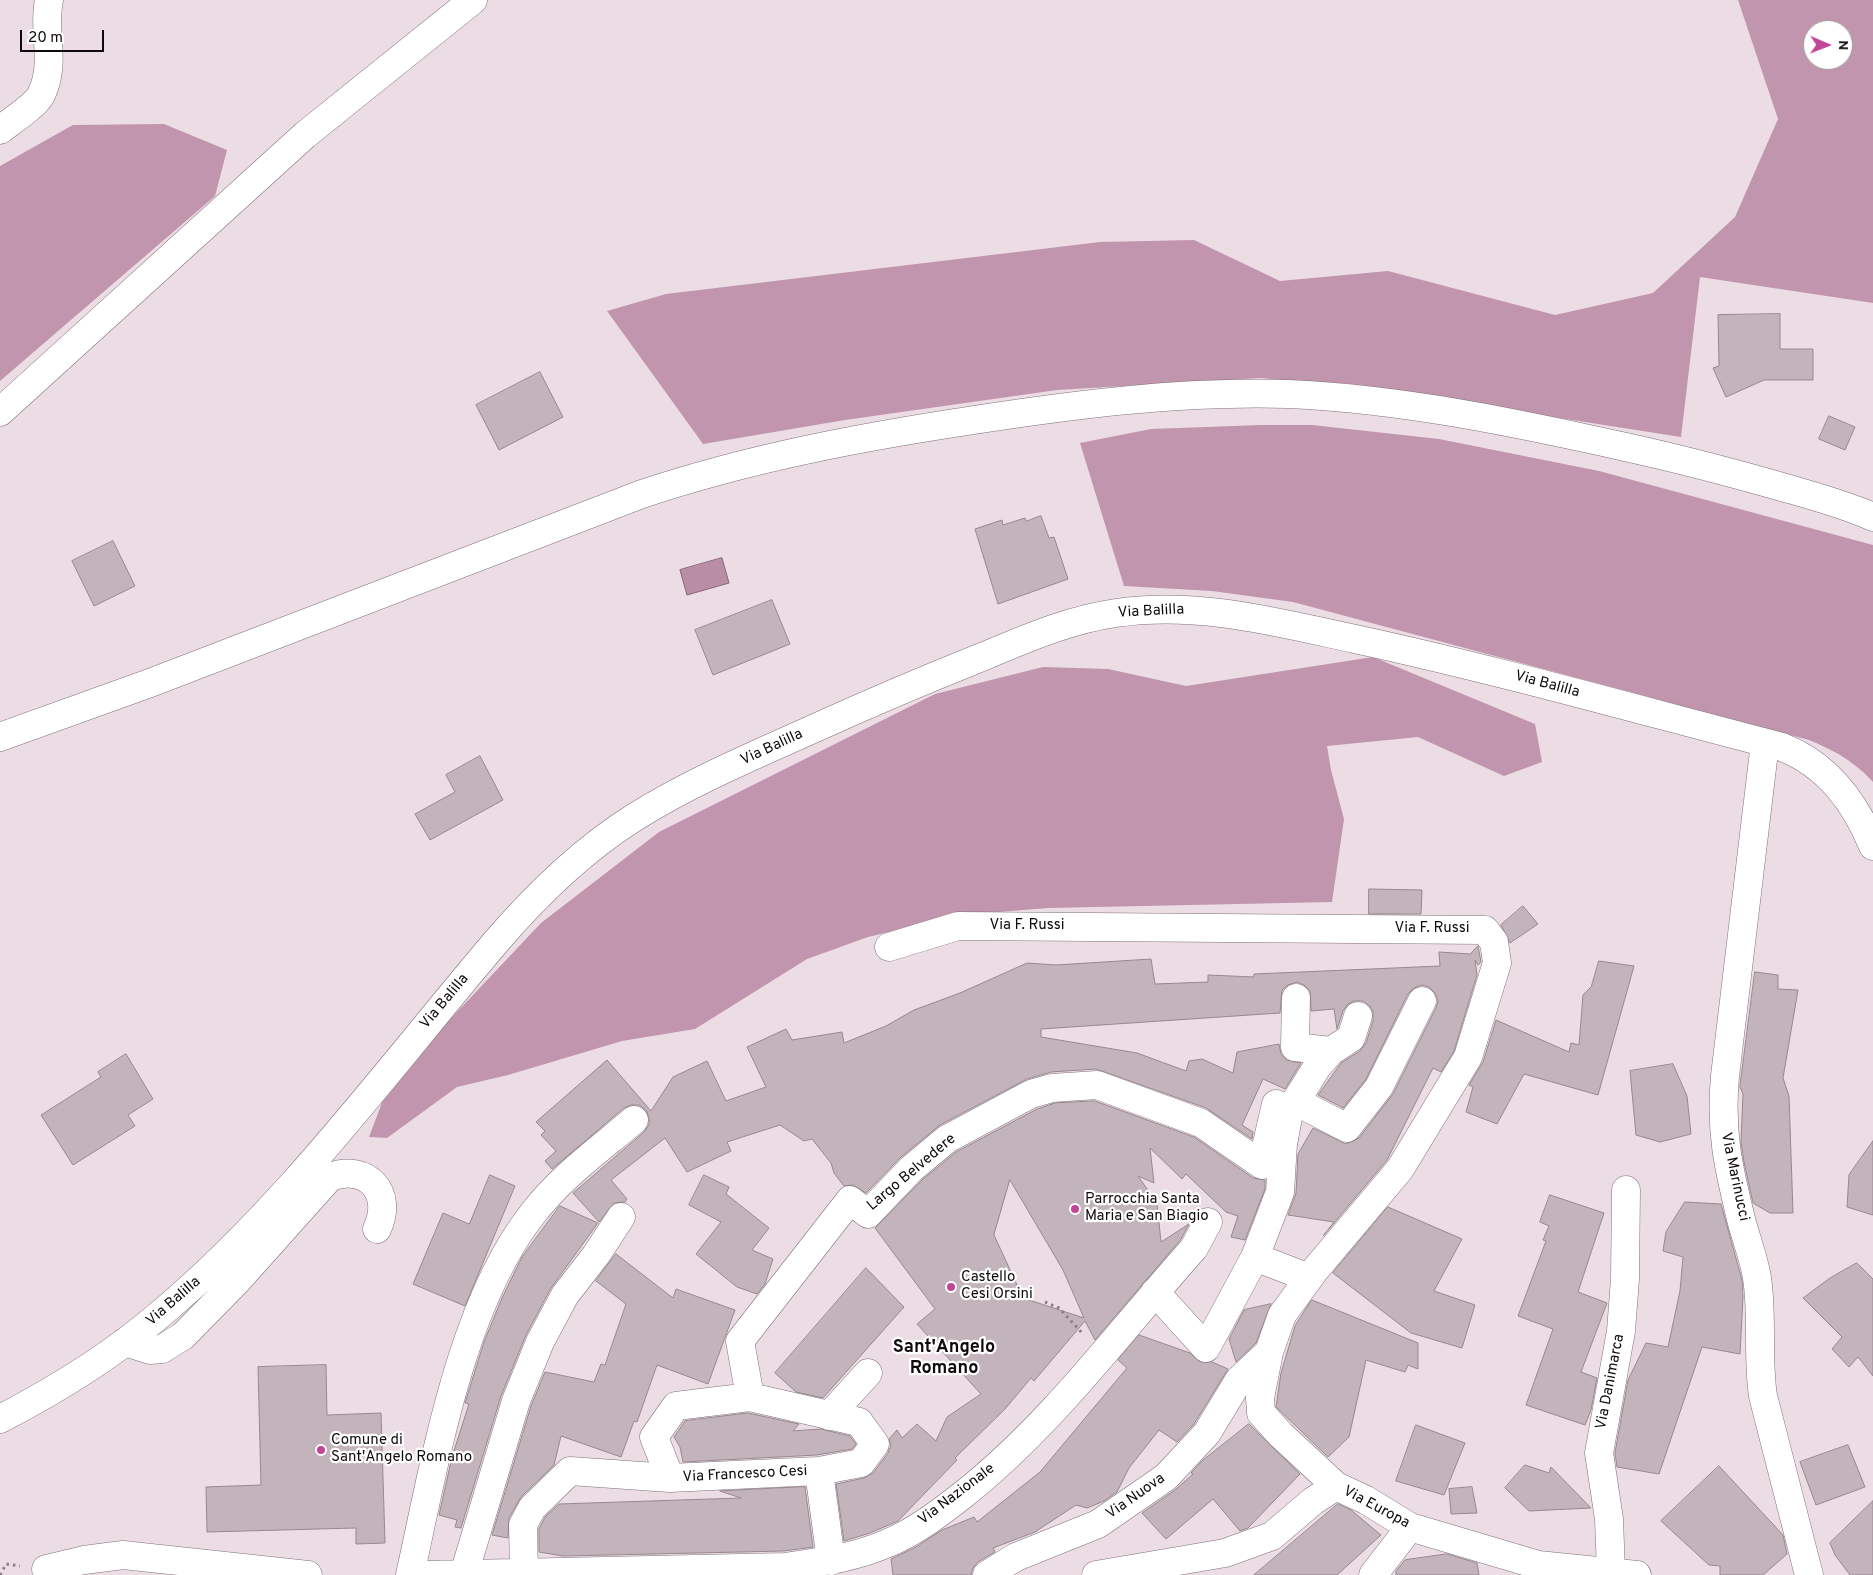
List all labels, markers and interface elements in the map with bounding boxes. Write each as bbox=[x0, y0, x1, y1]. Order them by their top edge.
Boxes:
scale bar bbox=[22, 20, 106, 52]
north arrow bbox=[1803, 20, 1853, 70]
text: 20 m bbox=[28, 29, 63, 48]
text: N bbox=[1834, 40, 1851, 50]
street label: Via Balilla bbox=[1117, 601, 1185, 623]
street label: Via Balilla bbox=[1513, 668, 1581, 702]
street label: Via Balilla bbox=[738, 726, 806, 770]
street label: Via F. Russi bbox=[989, 917, 1065, 935]
street label: Via F. Russi bbox=[1394, 920, 1470, 938]
street label: Via Balilla bbox=[417, 971, 473, 1033]
street label: Largo Belvedere bbox=[864, 1131, 960, 1215]
street label: Via Marinucci bbox=[1716, 1131, 1752, 1223]
place label: Parrocchia Santa Maria e San Biagio bbox=[1085, 1191, 1209, 1226]
marker: Parrocchia Santa Maria e San Biagio bbox=[1069, 1203, 1081, 1215]
place label: Castello Cesi Orsini bbox=[961, 1269, 1033, 1304]
street label: Via Balilla bbox=[143, 1273, 205, 1331]
marker: Castello Cesi Orsini bbox=[945, 1281, 957, 1293]
street label: Via Danimarca bbox=[1593, 1333, 1629, 1431]
district label: Sant'Angelo Romano bbox=[893, 1337, 995, 1380]
place label: Comune di Sant'Angelo Romano bbox=[331, 1432, 472, 1467]
marker: Comune di Sant'Angelo Romano bbox=[315, 1444, 327, 1456]
street label: Via Nazionale bbox=[915, 1460, 999, 1530]
street label: Via Francesco Cesi bbox=[682, 1463, 808, 1487]
street label: Via Nuova bbox=[1103, 1470, 1169, 1524]
street label: Via Europa bbox=[1340, 1483, 1412, 1533]

